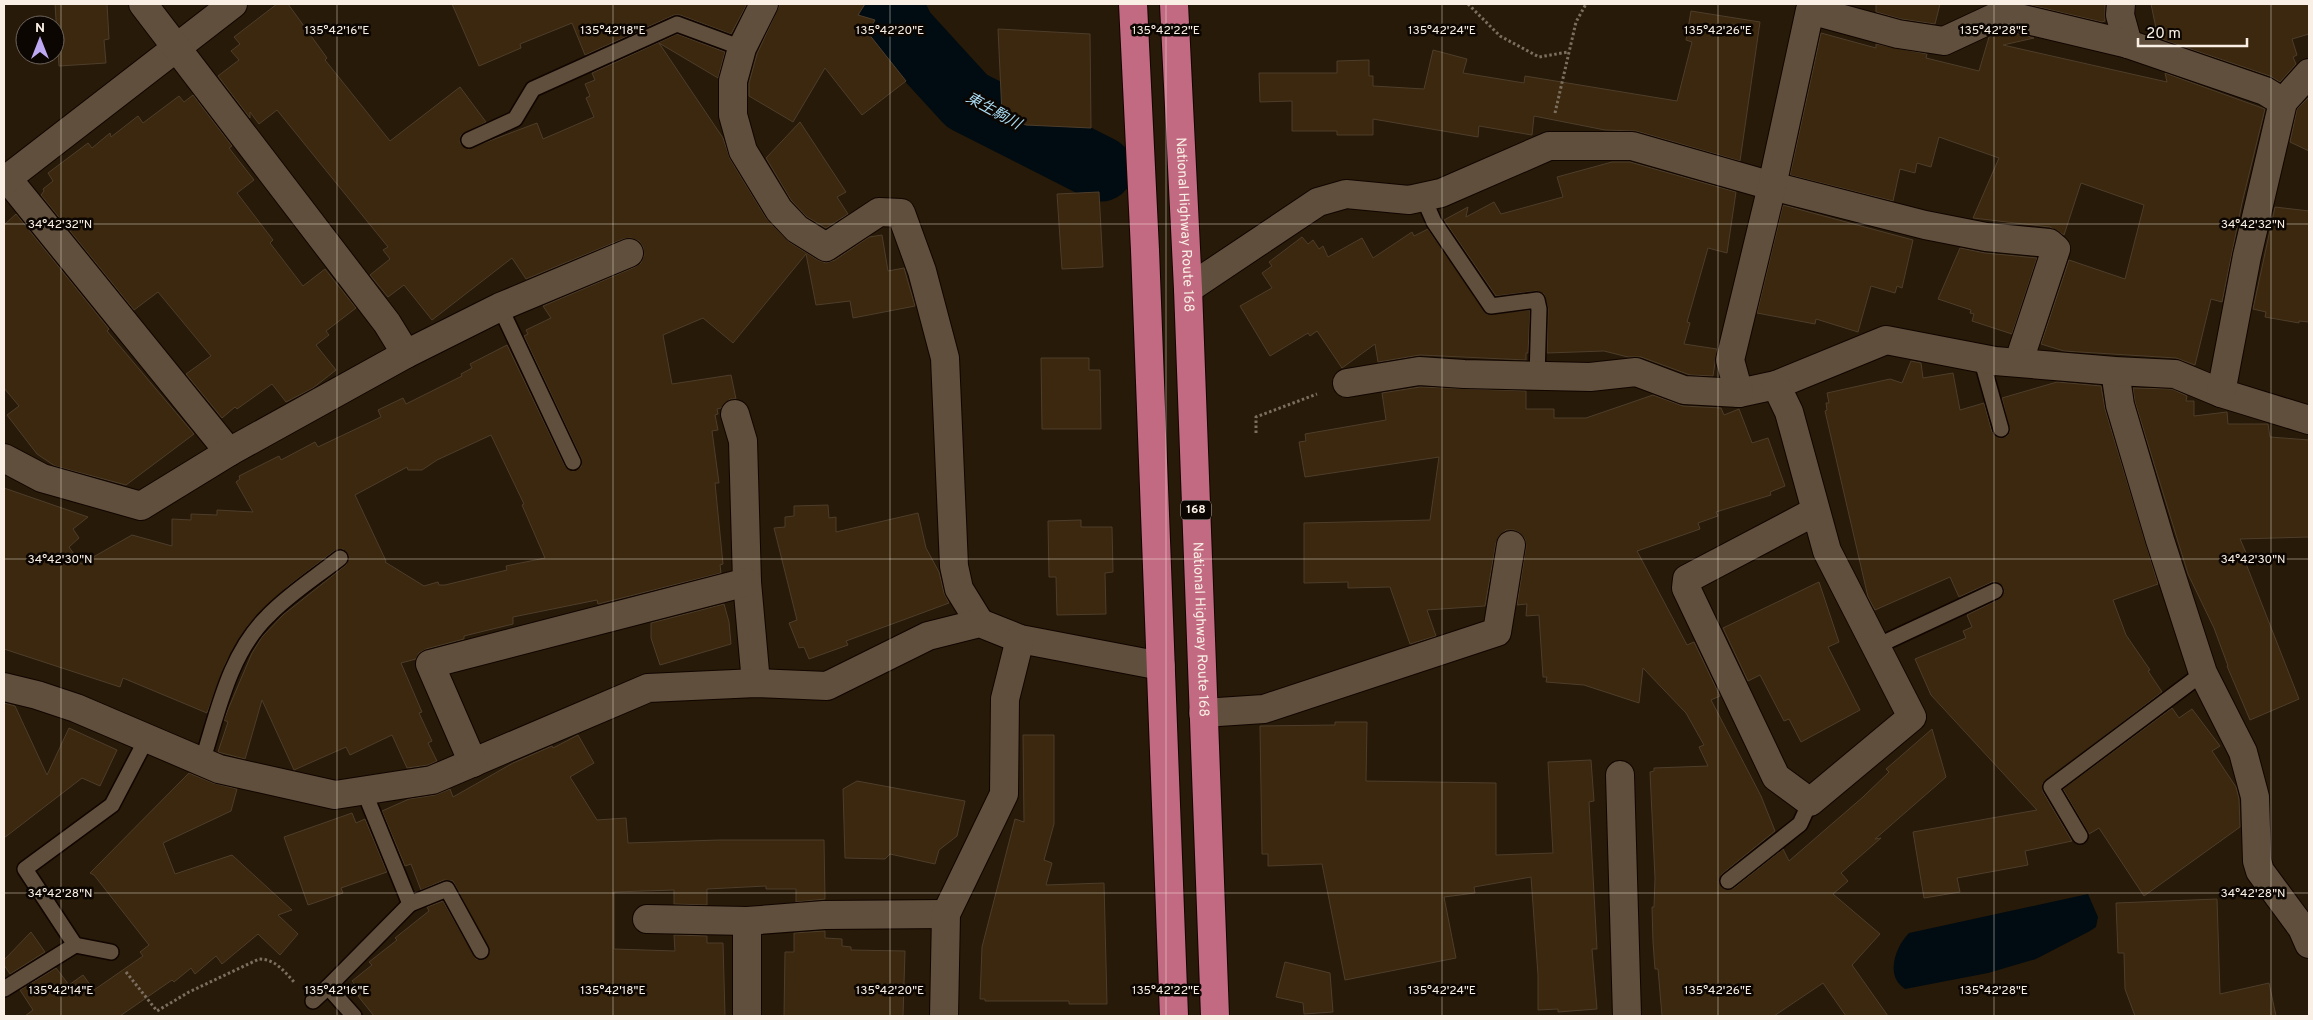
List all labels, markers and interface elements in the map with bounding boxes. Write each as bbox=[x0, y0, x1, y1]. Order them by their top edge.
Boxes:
north arrow bbox=[15, 15, 65, 65]
scale bar bbox=[2138, 15, 2247, 47]
text: N bbox=[35, 20, 45, 37]
text: 135°42'16"E bbox=[304, 23, 370, 39]
text: 135°42'18"E bbox=[580, 23, 646, 39]
text: 135°42'20"E bbox=[856, 23, 924, 39]
text: 135°42'22"E bbox=[1132, 23, 1200, 39]
text: 135°42'24"E bbox=[1408, 23, 1476, 39]
text: 135°42'26"E bbox=[1684, 23, 1752, 39]
text: 135°42'28"E bbox=[1960, 23, 2028, 39]
text: 20 m bbox=[2146, 25, 2181, 44]
water label: 東生駒川 bbox=[962, 89, 1026, 136]
street label: National Highway Route 168 bbox=[1172, 137, 1197, 312]
text: 34°42'32"N bbox=[28, 217, 92, 233]
text: 34°42'32"N bbox=[2221, 217, 2285, 233]
road number: 168 bbox=[1181, 500, 1211, 520]
street label: National Highway Route 168 bbox=[1189, 542, 1212, 717]
text: 34°42'30"N bbox=[27, 552, 93, 568]
text: 34°42'30"N bbox=[2220, 552, 2286, 568]
text: 34°42'28"N bbox=[28, 886, 92, 902]
text: 34°42'28"N bbox=[2221, 886, 2285, 902]
text: 135°42'14"E bbox=[28, 983, 94, 999]
text: 135°42'16"E bbox=[304, 983, 370, 999]
text: 135°42'18"E bbox=[580, 983, 646, 999]
text: 135°42'20"E bbox=[856, 983, 924, 999]
text: 135°42'22"E bbox=[1132, 983, 1200, 999]
text: 135°42'24"E bbox=[1408, 983, 1476, 999]
text: 135°42'26"E bbox=[1684, 983, 1752, 999]
text: 135°42'28"E bbox=[1960, 983, 2028, 999]

